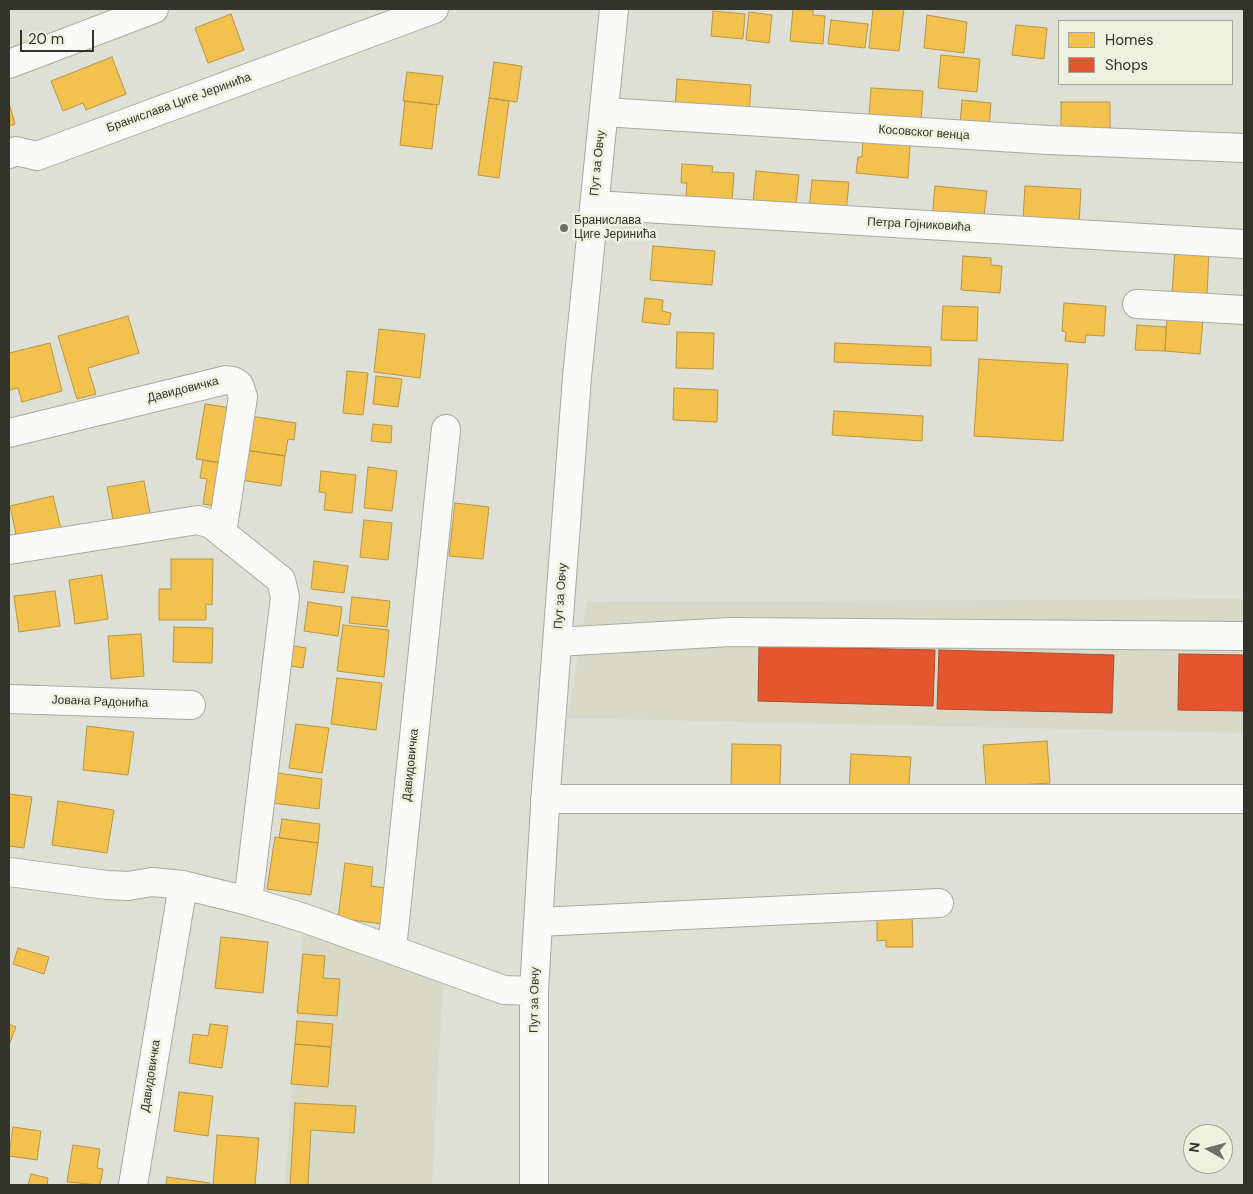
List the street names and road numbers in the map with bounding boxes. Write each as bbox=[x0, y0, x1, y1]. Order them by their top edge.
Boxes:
street label: Бранислава Циге Јеринића bbox=[105, 70, 253, 136]
street label: Косовског венца bbox=[878, 123, 970, 143]
street label: Пут за Овчу bbox=[587, 129, 609, 197]
street label: Петра Гојниковића bbox=[867, 215, 971, 235]
street label: Давидовичка bbox=[146, 374, 220, 406]
street label: Пут за Овчу bbox=[552, 563, 570, 629]
street label: Јована Радонића bbox=[51, 693, 149, 711]
street label: Давидовичка bbox=[400, 728, 422, 802]
street label: Пут за Овчу bbox=[527, 967, 543, 1033]
street label: Давидовичка bbox=[138, 1039, 164, 1113]

